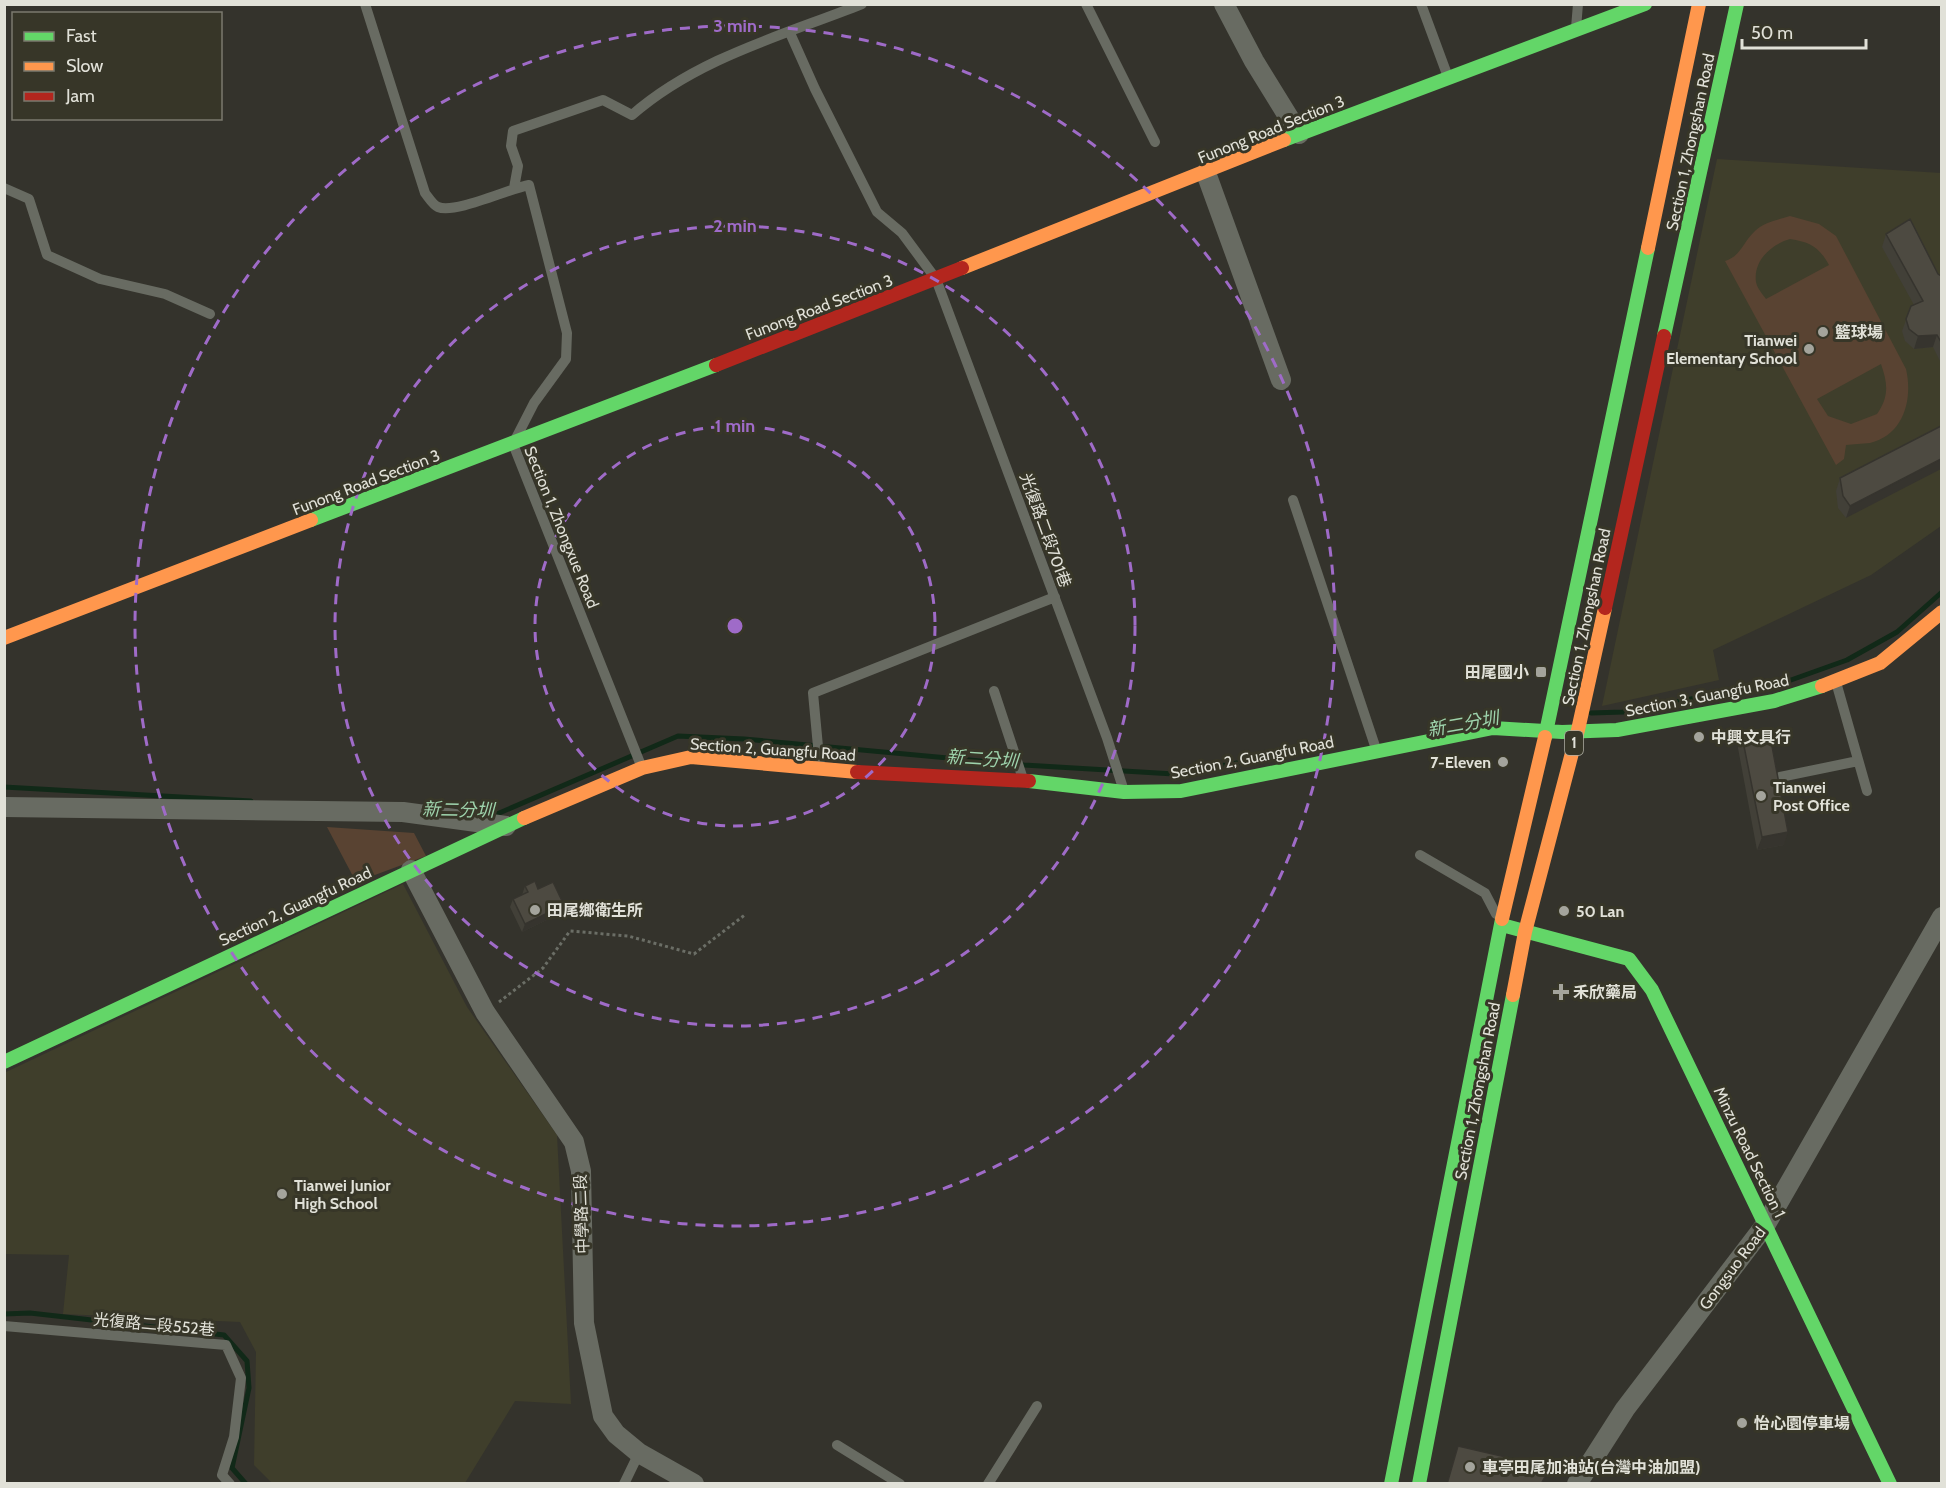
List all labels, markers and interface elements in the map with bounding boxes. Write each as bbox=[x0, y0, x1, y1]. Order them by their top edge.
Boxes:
legend bbox=[12, 12, 222, 120]
scale bar bbox=[1742, 12, 1866, 50]
text: 3 min bbox=[713, 15, 757, 37]
text: 50 m bbox=[1751, 22, 1793, 44]
text: Fast bbox=[66, 25, 97, 47]
street label: Section 1, Zhongshan Road bbox=[1662, 52, 1719, 232]
text: Slow bbox=[66, 55, 103, 77]
text: Jam bbox=[65, 85, 95, 107]
street label: Funong Road Section 3 bbox=[1195, 91, 1347, 168]
text: 2 min bbox=[713, 215, 757, 237]
street label: Funong Road Section 3 bbox=[743, 271, 896, 344]
place label: 籃球場 bbox=[1835, 323, 1883, 342]
marker: 籃球場 bbox=[1816, 325, 1830, 339]
place label: Tianwei Elementary School bbox=[1666, 331, 1797, 368]
marker: Tianwei Elementary School bbox=[1802, 342, 1816, 356]
text: 1 min bbox=[715, 415, 755, 437]
street label: Section 1, Zhongxue Road bbox=[520, 443, 603, 611]
street label: Funong Road Section 3 bbox=[290, 446, 443, 519]
street label: 光復路二段701巷 bbox=[1016, 470, 1075, 590]
street label: Section 1, Zhongshan Road bbox=[1558, 527, 1615, 707]
centre of rings bbox=[725, 616, 745, 636]
place label: 田尾國小 bbox=[1465, 663, 1529, 682]
marker: 田尾國小 bbox=[1534, 665, 1548, 679]
street label: Section 3, Guangfu Road bbox=[1624, 670, 1791, 721]
water label: 新二分圳 bbox=[1426, 706, 1503, 741]
place label: 中興文具行 bbox=[1711, 728, 1791, 747]
marker: 中興文具行 bbox=[1692, 730, 1706, 744]
road number: 1 bbox=[1565, 731, 1583, 755]
street label: Section 2, Guangfu Road bbox=[1169, 732, 1335, 783]
street label: Section 2, Guangfu Road bbox=[690, 734, 856, 765]
water label: 新二分圳 bbox=[945, 746, 1022, 773]
place label: 7-Eleven bbox=[1430, 753, 1491, 772]
marker: 7-Eleven bbox=[1496, 755, 1510, 769]
place label: Tianwei Post Office bbox=[1773, 778, 1850, 815]
marker: Tianwei Post Office bbox=[1754, 789, 1768, 803]
water label: 新二分圳 bbox=[422, 798, 497, 822]
street label: Section 2, Guangfu Road bbox=[216, 863, 374, 950]
place label: 田尾鄉衛生所 bbox=[547, 901, 643, 920]
place label: 50 Lan bbox=[1576, 902, 1624, 921]
marker: 田尾鄉衛生所 bbox=[528, 903, 542, 917]
marker: 50 Lan bbox=[1557, 904, 1571, 918]
place label: 禾欣藥局 bbox=[1573, 983, 1637, 1002]
marker: 禾欣藥局 bbox=[1554, 985, 1568, 999]
street label: Section 1, Zhongshan Road bbox=[1451, 1001, 1504, 1182]
street label: Minzu Road Section 1 bbox=[1710, 1084, 1789, 1221]
street label: 中學路二段 bbox=[571, 1174, 592, 1254]
place label: Tianwei Junior High School bbox=[294, 1176, 391, 1213]
marker: Tianwei Junior High School bbox=[275, 1187, 289, 1201]
street label: Gongsuo Road bbox=[1695, 1223, 1770, 1313]
street label: 光復路二段552巷 bbox=[93, 1310, 215, 1339]
place label: 怡心園停車場 bbox=[1754, 1414, 1850, 1433]
marker: 怡心園停車場 bbox=[1735, 1416, 1749, 1430]
place label: 車亭田尾加油站(台灣中油加盟) bbox=[1482, 1458, 1701, 1477]
marker: 車亭田尾加油站(台灣中油加盟) bbox=[1463, 1460, 1477, 1474]

